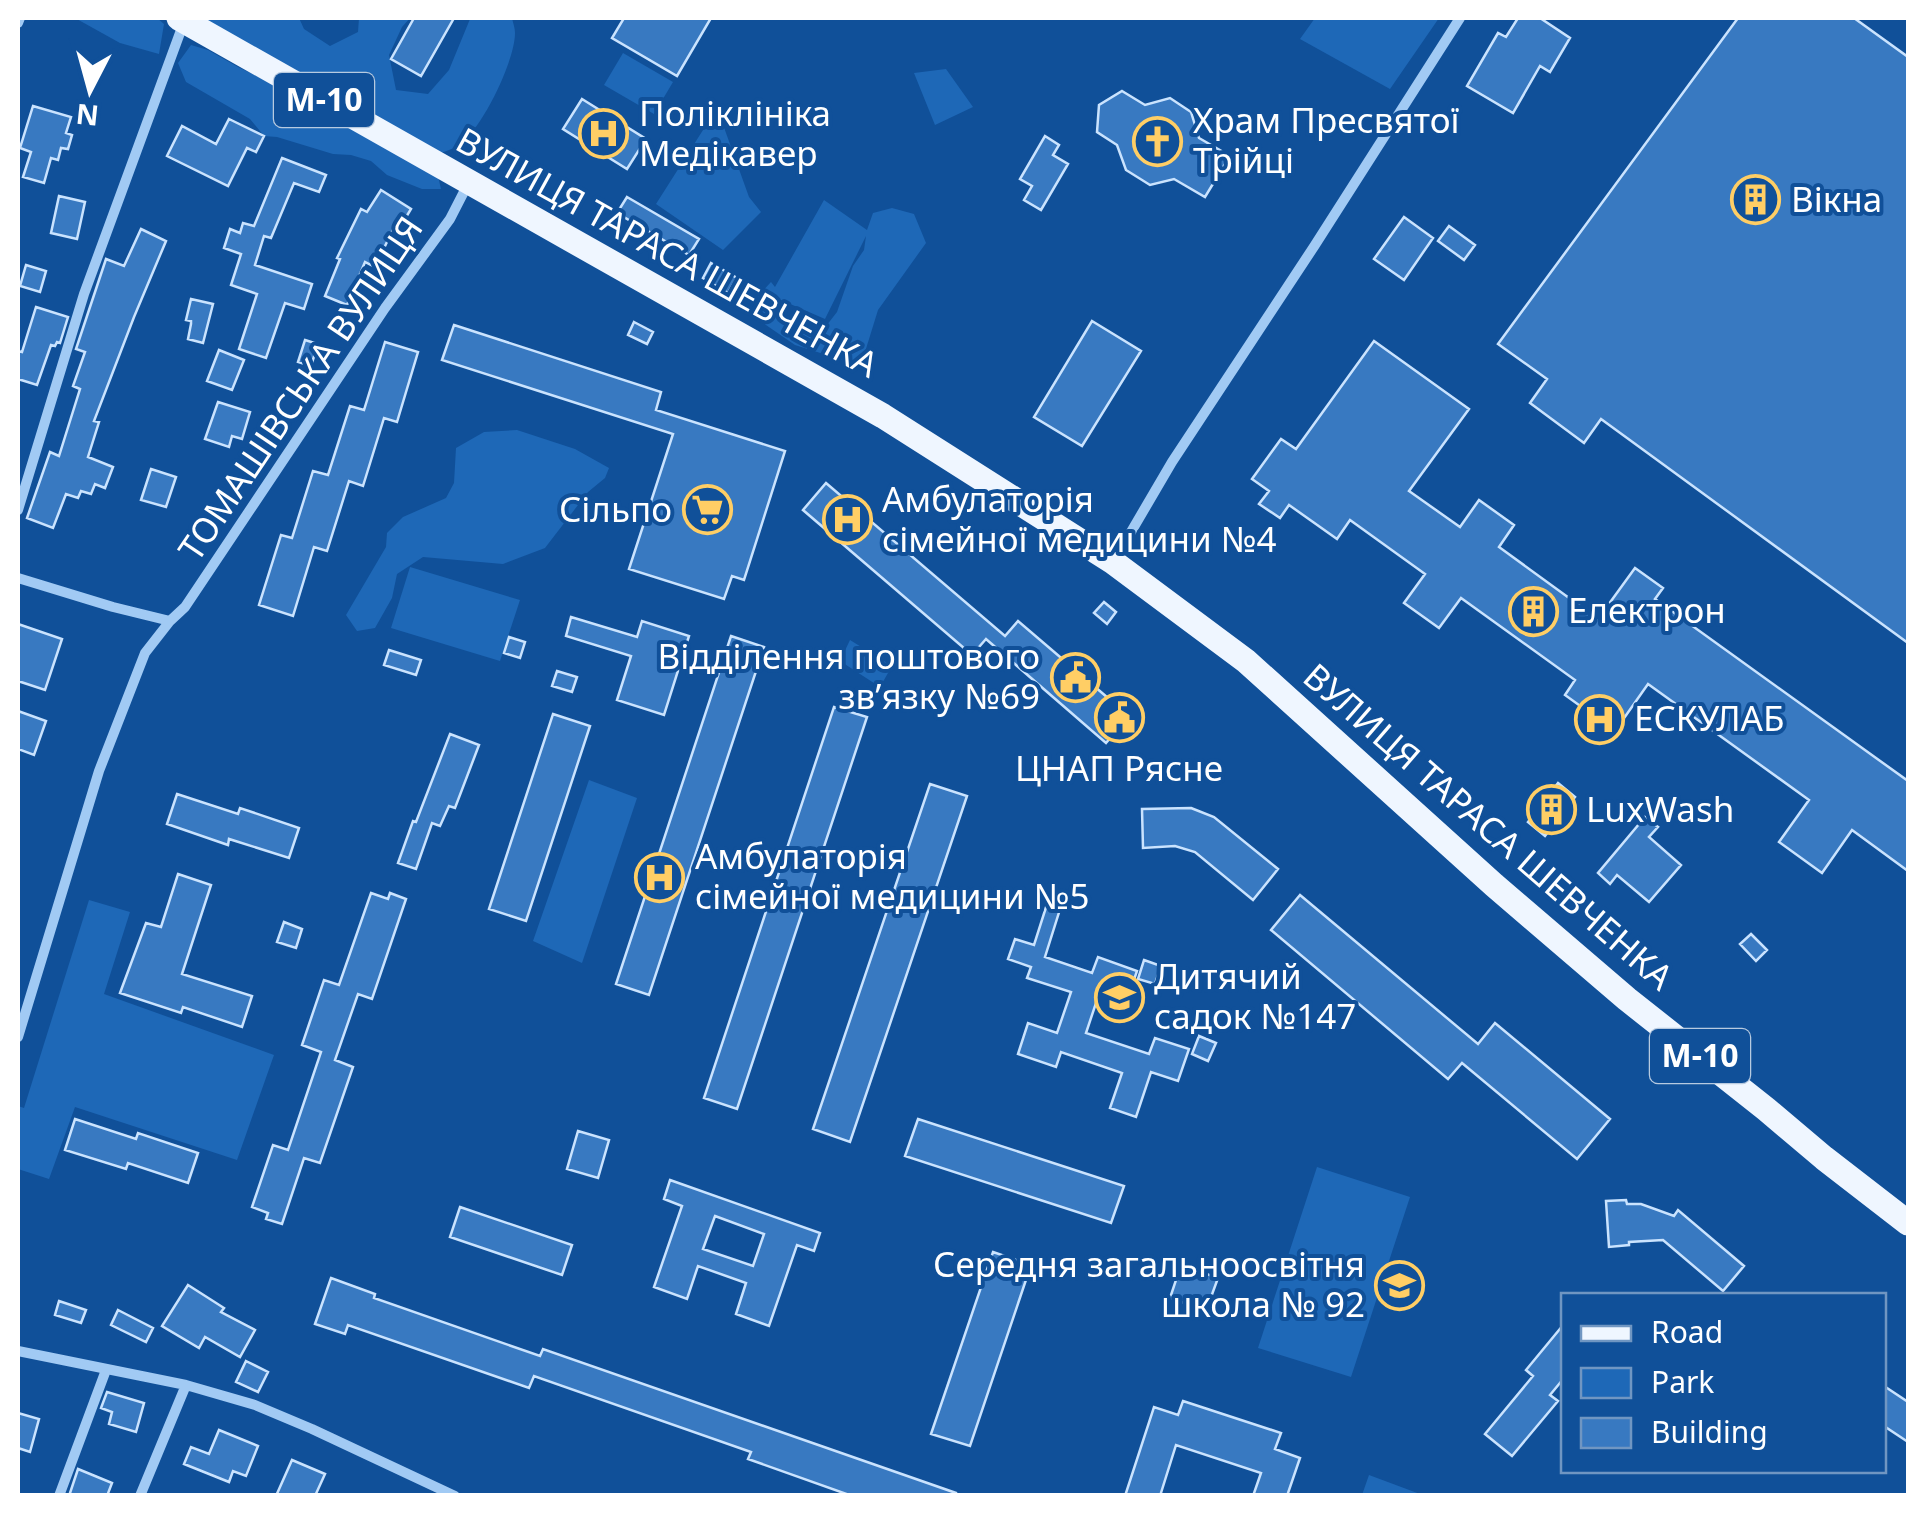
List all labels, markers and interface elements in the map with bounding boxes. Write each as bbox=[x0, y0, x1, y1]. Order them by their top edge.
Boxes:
north arrow bbox=[40, 40, 140, 140]
road number: М-10 bbox=[274, 73, 374, 127]
place label: Поліклініка Медікавер bbox=[639, 89, 831, 176]
text: N bbox=[74, 96, 101, 136]
place label: Храм Пресвятої Трійці bbox=[1193, 96, 1459, 183]
hospital icon: Поліклініка Медікавер bbox=[578, 108, 630, 160]
church icon: Храм Пресвятої Трійці bbox=[1132, 115, 1184, 167]
street label: ВУЛИЦЯ ТАРАСА ШЕВЧЕНКА bbox=[448, 116, 888, 388]
building icon: Вікна bbox=[1730, 174, 1782, 226]
place label: Вікна bbox=[1791, 175, 1882, 222]
street label: ТОМАШІВСЬКА ВУЛИЦЯ bbox=[167, 207, 433, 569]
place label: Амбулаторія сімейної медицини №4 bbox=[882, 475, 1277, 562]
supermarket icon: Сільпо bbox=[681, 484, 733, 536]
place label: Сільпо bbox=[559, 485, 672, 532]
hospital icon: Амбулаторія сімейної медицини №4 bbox=[821, 494, 873, 546]
building icon: Електрон bbox=[1507, 585, 1559, 637]
place label: Електрон bbox=[1568, 586, 1726, 633]
place label: Відділення поштового зв’язку №69 bbox=[658, 632, 1040, 719]
public building icon: Відділення поштового зв’язку №69 bbox=[1049, 651, 1101, 703]
street label: ВУЛИЦЯ ТАРАСА ШЕВЧЕНКА bbox=[1294, 652, 1684, 1000]
public building icon: ЦНАП Рясне bbox=[1093, 691, 1145, 743]
hospital icon: ЕСКУЛАБ bbox=[1573, 693, 1625, 745]
place label: ЕСКУЛАБ bbox=[1634, 694, 1784, 741]
place label: ЦНАП Рясне bbox=[1015, 744, 1223, 791]
building icon: LuxWash bbox=[1525, 784, 1577, 836]
place label: LuxWash bbox=[1586, 785, 1734, 832]
place label: Амбулаторія сімейної медицини №5 bbox=[695, 832, 1090, 919]
hospital icon: Амбулаторія сімейної медицини №5 bbox=[634, 851, 686, 903]
place label: Дитячий садок №147 bbox=[1154, 952, 1356, 1039]
school or university icon: Дитячий садок №147 bbox=[1093, 971, 1145, 1023]
road number: М-10 bbox=[1650, 1029, 1750, 1083]
place label: Середня загальноосвітня школа № 92 bbox=[933, 1240, 1365, 1327]
school or university icon: Середня загальноосвітня школа № 92 bbox=[1374, 1259, 1426, 1311]
legend bbox=[1561, 1293, 1886, 1473]
text: Road bbox=[1651, 1311, 1723, 1352]
text: Park bbox=[1651, 1361, 1714, 1402]
text: Building bbox=[1651, 1411, 1768, 1452]

